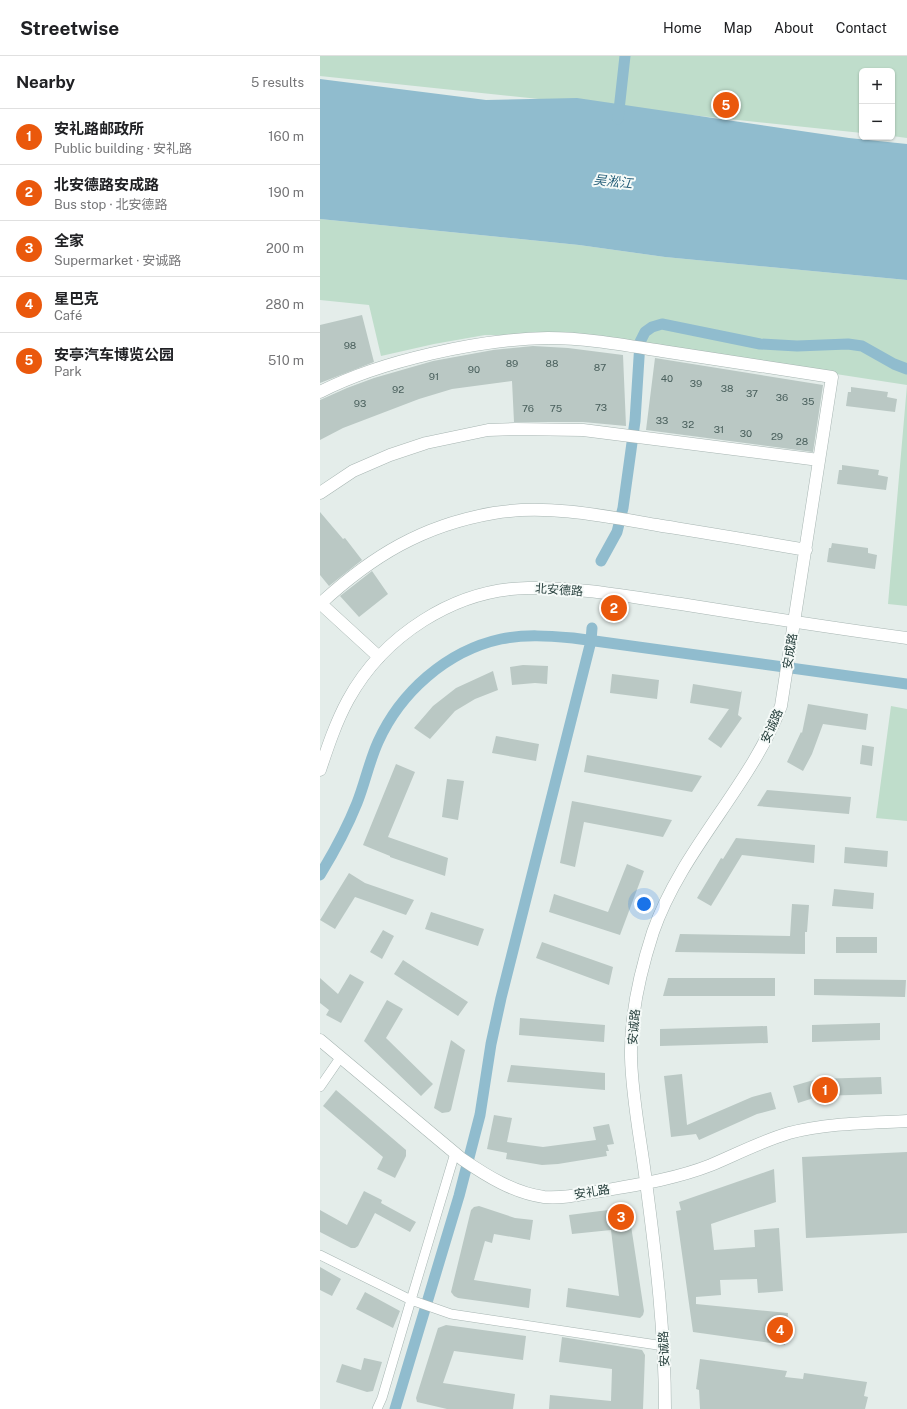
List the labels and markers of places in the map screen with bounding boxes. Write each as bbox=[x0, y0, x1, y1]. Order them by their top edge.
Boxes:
pin: 5 bbox=[713, 90, 739, 120]
pin: 2 bbox=[601, 593, 627, 623]
pin: 1 bbox=[812, 1075, 838, 1105]
pin: 3 bbox=[608, 1202, 634, 1232]
pin: 4 bbox=[767, 1315, 793, 1345]

